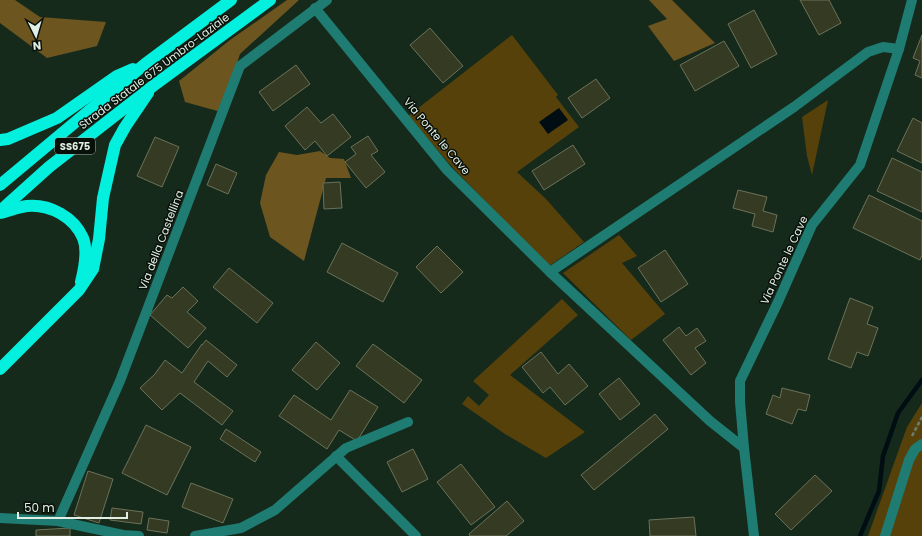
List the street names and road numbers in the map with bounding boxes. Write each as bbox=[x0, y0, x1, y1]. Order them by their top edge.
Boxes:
street label: Strada Statale 675 Umbro-Laziale bbox=[75, 9, 233, 133]
street label: Via Ponte le Cave bbox=[400, 94, 474, 178]
road number: SS675 bbox=[55, 138, 95, 154]
street label: Via della Castellina bbox=[135, 188, 187, 292]
street label: Via Ponte le Cave bbox=[756, 213, 812, 307]

